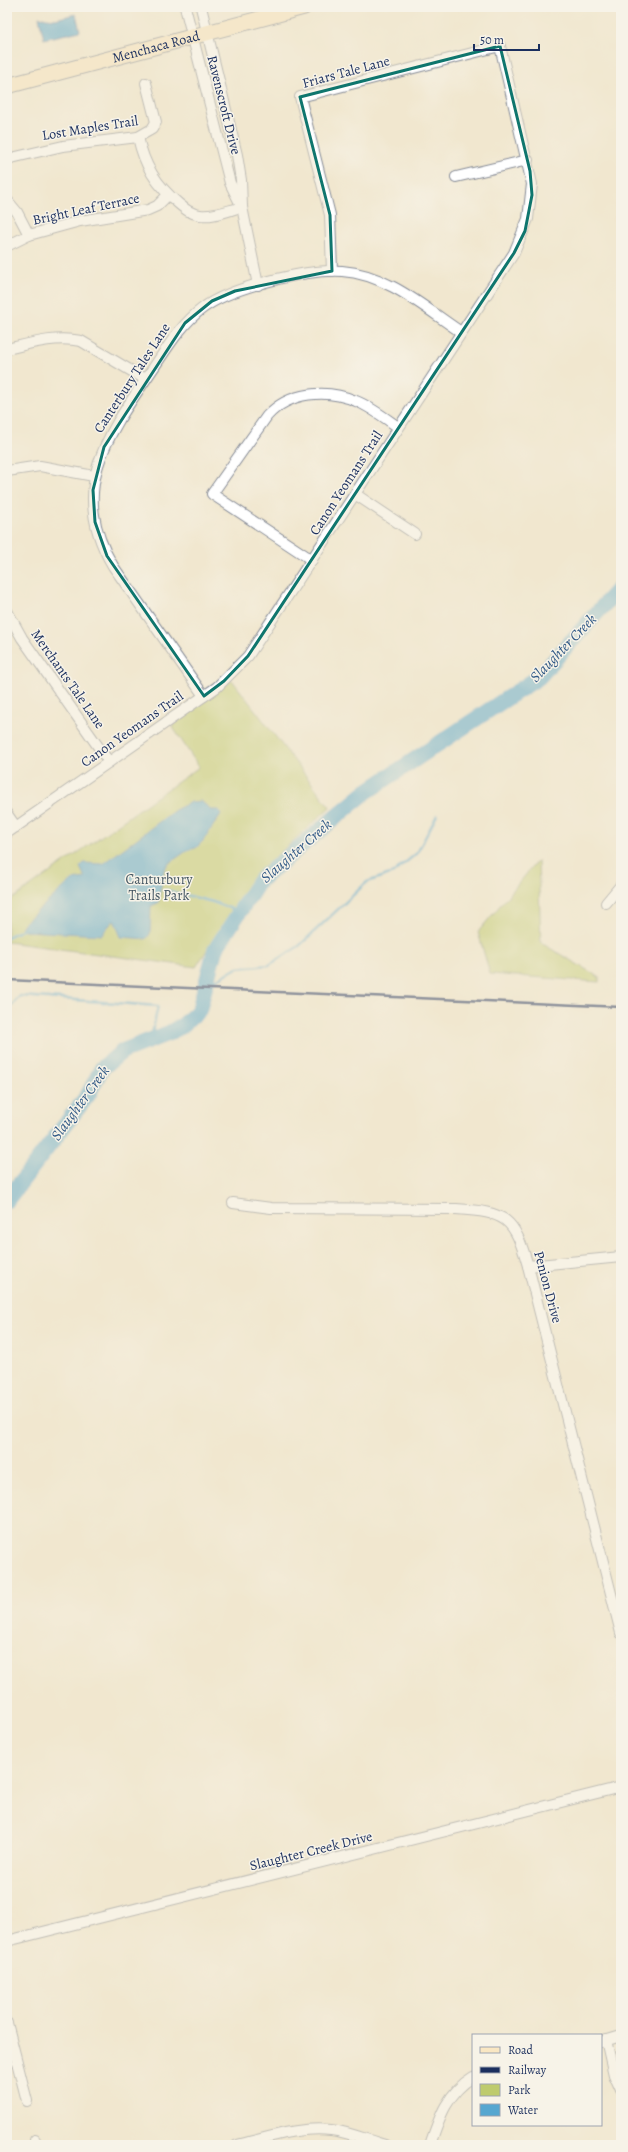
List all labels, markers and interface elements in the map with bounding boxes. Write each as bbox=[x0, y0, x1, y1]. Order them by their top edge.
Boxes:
street label: Menchaca Road bbox=[110, 26, 202, 67]
scale bar bbox=[474, 26, 539, 52]
text: 50 m bbox=[480, 32, 504, 48]
street label: Friars Tale Lane bbox=[300, 51, 392, 93]
street label: Ravenscroft Drive bbox=[202, 53, 246, 157]
street label: Lost Maples Trail bbox=[41, 111, 140, 145]
street label: Bright Leaf Terrace bbox=[31, 188, 141, 230]
street label: Canterbury Tales Lane bbox=[89, 319, 175, 437]
street label: Canon Yeomans Trail bbox=[305, 427, 387, 539]
water label: Slaughter Creek bbox=[525, 609, 601, 687]
street label: Merchants Tale Lane bbox=[27, 626, 109, 732]
street label: Canon Yeomans Trail bbox=[77, 686, 188, 772]
water label: Slaughter Creek bbox=[256, 814, 336, 887]
park label: Canturbury Trails Park bbox=[125, 870, 193, 905]
water label: Slaughter Creek bbox=[46, 1061, 114, 1144]
street label: Penion Drive bbox=[529, 1249, 567, 1325]
street label: Slaughter Creek Drive bbox=[248, 1827, 374, 1875]
legend bbox=[472, 2034, 602, 2126]
text: Road bbox=[508, 2042, 534, 2058]
text: Railway bbox=[508, 2062, 547, 2078]
text: Park bbox=[508, 2082, 531, 2098]
text: Water bbox=[507, 2102, 538, 2118]

